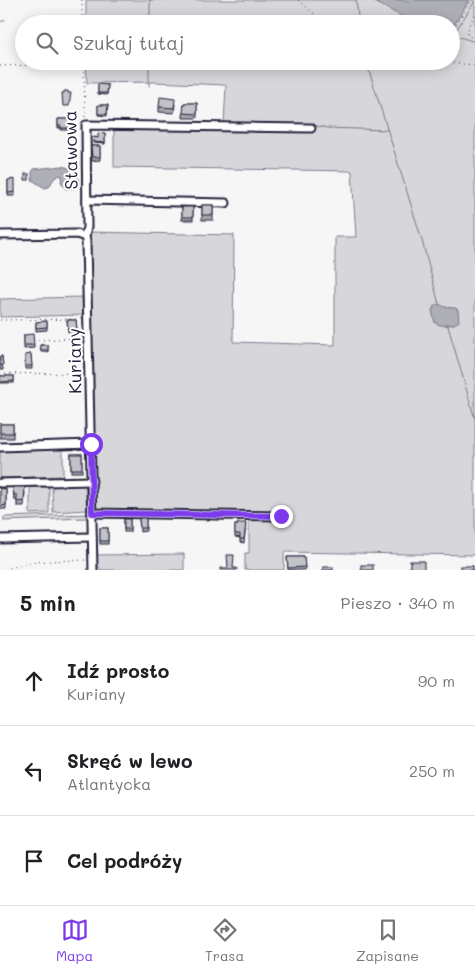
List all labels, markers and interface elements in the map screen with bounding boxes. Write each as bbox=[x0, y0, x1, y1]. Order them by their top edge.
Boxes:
search box bbox=[15, 15, 460, 70]
icon: search bbox=[33, 29, 61, 57]
text: Szukaj tutaj bbox=[73, 30, 184, 55]
street label: Stawowa bbox=[57, 110, 83, 190]
street label: Kuriany bbox=[61, 328, 87, 394]
route start bbox=[80, 433, 103, 456]
route end bbox=[270, 505, 293, 528]
text: 5 min bbox=[20, 589, 76, 616]
text: Pieszo · 340 m bbox=[341, 592, 455, 613]
text: Idź prosto bbox=[67, 658, 169, 683]
icon: ahead bbox=[20, 667, 48, 695]
text: 90 m bbox=[418, 670, 455, 691]
text: Kuriany bbox=[67, 683, 126, 704]
text: Skręć w lewo bbox=[67, 748, 193, 773]
icon: left bbox=[20, 757, 48, 785]
text: 250 m bbox=[409, 760, 455, 781]
text: Atlantycka bbox=[67, 773, 151, 794]
icon: arrive bbox=[20, 847, 48, 875]
text: Cel podróży bbox=[67, 848, 182, 873]
tab: Mapa bbox=[56, 916, 93, 965]
tab: Trasa bbox=[205, 916, 244, 965]
tab: Zapisane bbox=[356, 916, 419, 965]

